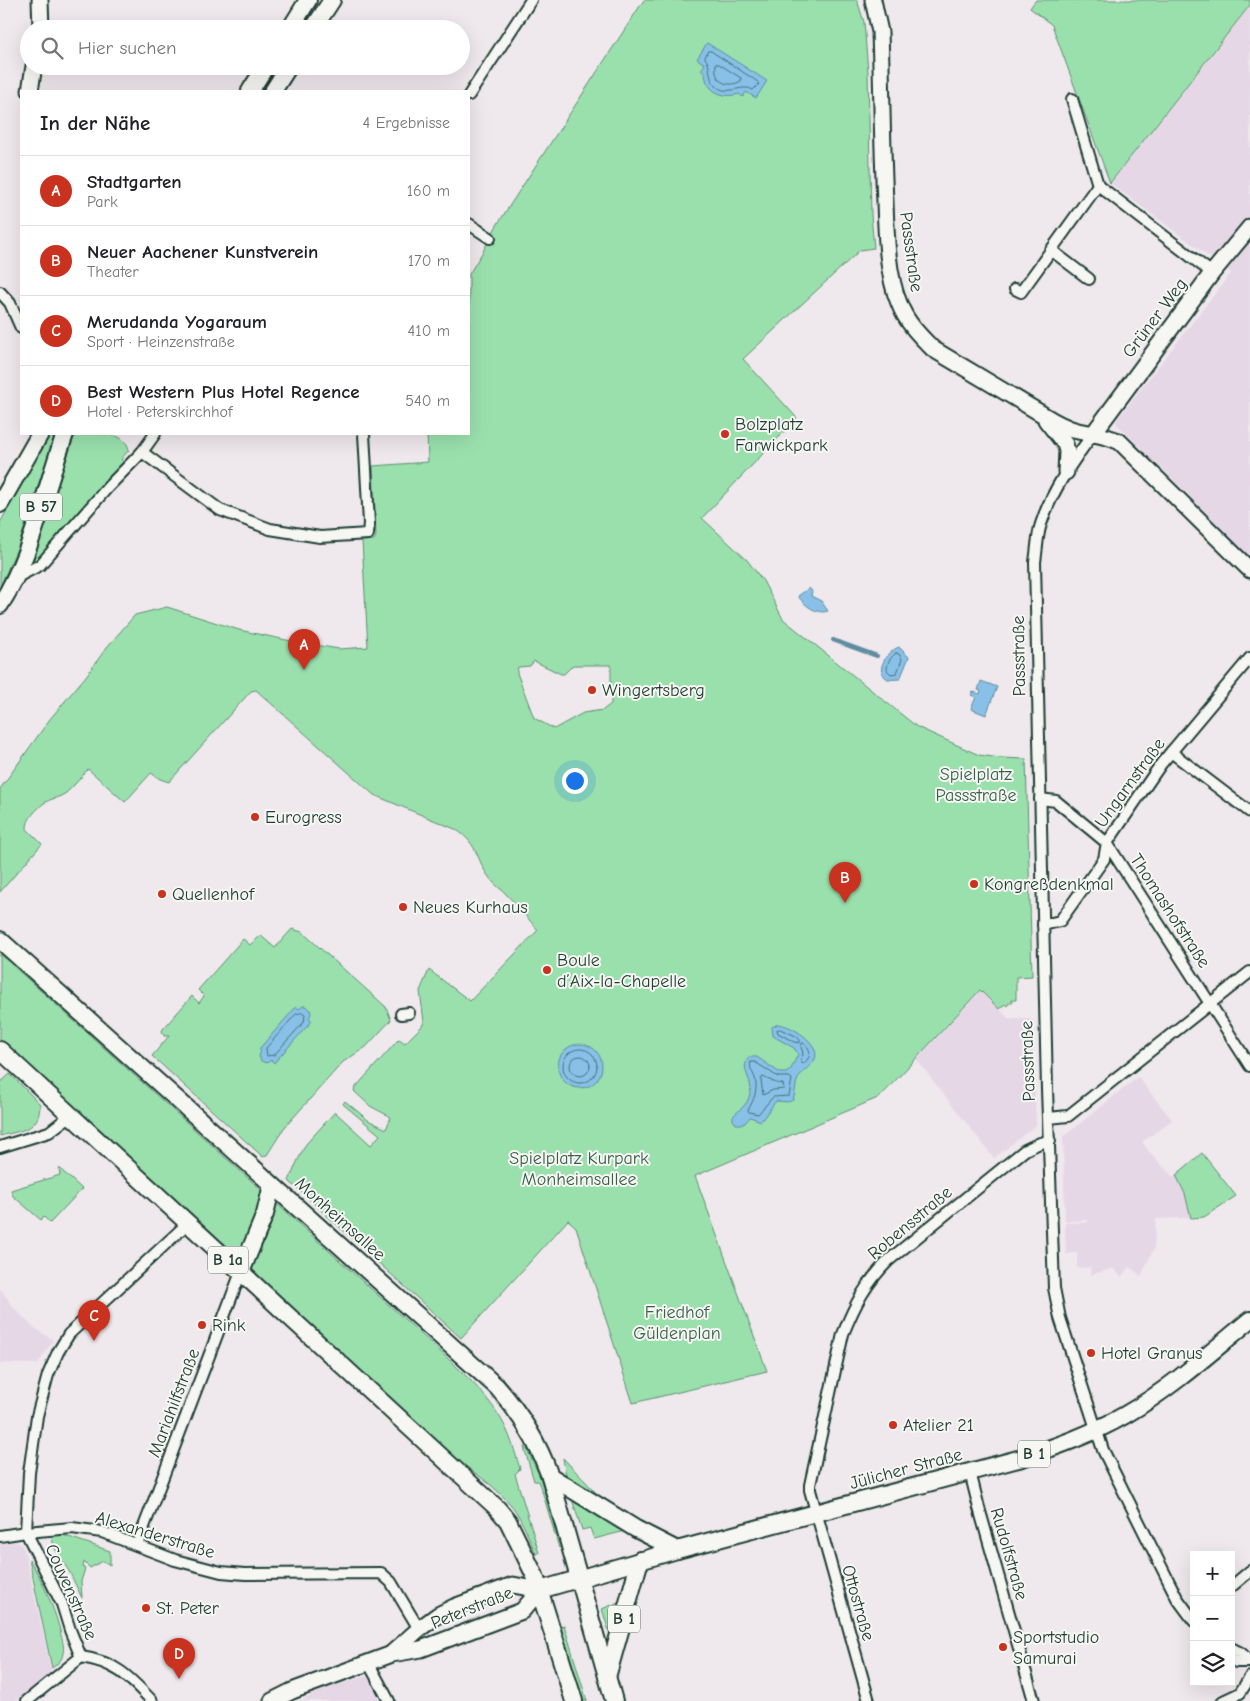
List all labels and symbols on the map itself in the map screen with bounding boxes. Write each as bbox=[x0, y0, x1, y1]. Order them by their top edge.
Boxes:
street label: Passstraße bbox=[895, 211, 927, 293]
street label: Grüner Weg bbox=[1118, 274, 1192, 362]
place label: Bolzplatz Farwickpark bbox=[735, 414, 828, 456]
marker: Bolzplatz Farwickpark bbox=[719, 428, 731, 440]
road number: B 57 bbox=[20, 494, 62, 520]
street label: Passstraße bbox=[1008, 615, 1030, 697]
pin: A bbox=[288, 629, 320, 670]
place label: Wingertsberg bbox=[602, 680, 705, 701]
marker: Wingertsberg bbox=[586, 684, 598, 696]
street label: Ungarnstraße bbox=[1090, 734, 1170, 832]
park label: Spielplatz Passstraße bbox=[936, 764, 1016, 806]
your location bbox=[562, 768, 588, 794]
place label: Eurogress bbox=[265, 807, 342, 828]
marker: Eurogress bbox=[249, 811, 261, 823]
street label: Thomashofstraße bbox=[1125, 850, 1215, 972]
pin: B bbox=[829, 862, 861, 903]
place label: Kongreßdenkmal bbox=[984, 874, 1114, 895]
marker: Kongreßdenkmal bbox=[968, 878, 980, 890]
place label: Quellenhof bbox=[172, 884, 255, 905]
marker: Quellenhof bbox=[156, 888, 168, 900]
place label: Neues Kurhaus bbox=[413, 897, 528, 918]
marker: Neues Kurhaus bbox=[397, 901, 409, 913]
place label: Boule d’Aix-la-Chapelle bbox=[557, 950, 686, 992]
marker: Boule d’Aix-la-Chapelle bbox=[541, 964, 553, 976]
street label: Passstraße bbox=[1016, 1020, 1040, 1102]
park label: Spielplatz Kurpark Monheimsallee bbox=[509, 1148, 649, 1190]
street label: Monheimsallee bbox=[290, 1173, 390, 1265]
street label: Robensstraße bbox=[864, 1182, 956, 1264]
road number: B 1a bbox=[208, 1246, 248, 1274]
pin: C bbox=[78, 1300, 110, 1341]
park label: Friedhof Güldenplan bbox=[633, 1302, 721, 1344]
place label: Rink bbox=[212, 1315, 246, 1336]
marker: Rink bbox=[196, 1319, 208, 1331]
place label: Hotel Granus bbox=[1101, 1343, 1203, 1364]
street label: Mariahilfstraße bbox=[144, 1346, 204, 1460]
marker: Hotel Granus bbox=[1085, 1347, 1097, 1359]
place label: Atelier 21 bbox=[903, 1415, 974, 1436]
marker: Atelier 21 bbox=[887, 1419, 899, 1431]
road number: B 1 bbox=[1018, 1440, 1050, 1468]
street label: Jülicher Straße bbox=[847, 1444, 965, 1494]
street label: Rudolfstraße bbox=[986, 1505, 1032, 1603]
street label: Alexanderstraße bbox=[93, 1507, 217, 1563]
street label: Couvenstraße bbox=[40, 1541, 102, 1643]
street label: Ottostraße bbox=[837, 1563, 879, 1643]
street label: Peterstraße bbox=[428, 1582, 516, 1634]
place label: St. Peter bbox=[156, 1598, 220, 1619]
marker: St. Peter bbox=[140, 1602, 152, 1614]
road number: B 1 bbox=[608, 1606, 640, 1632]
place label: Sportstudio Samurai bbox=[1013, 1627, 1099, 1669]
pin: D bbox=[163, 1638, 195, 1679]
marker: Sportstudio Samurai bbox=[997, 1641, 1009, 1653]

